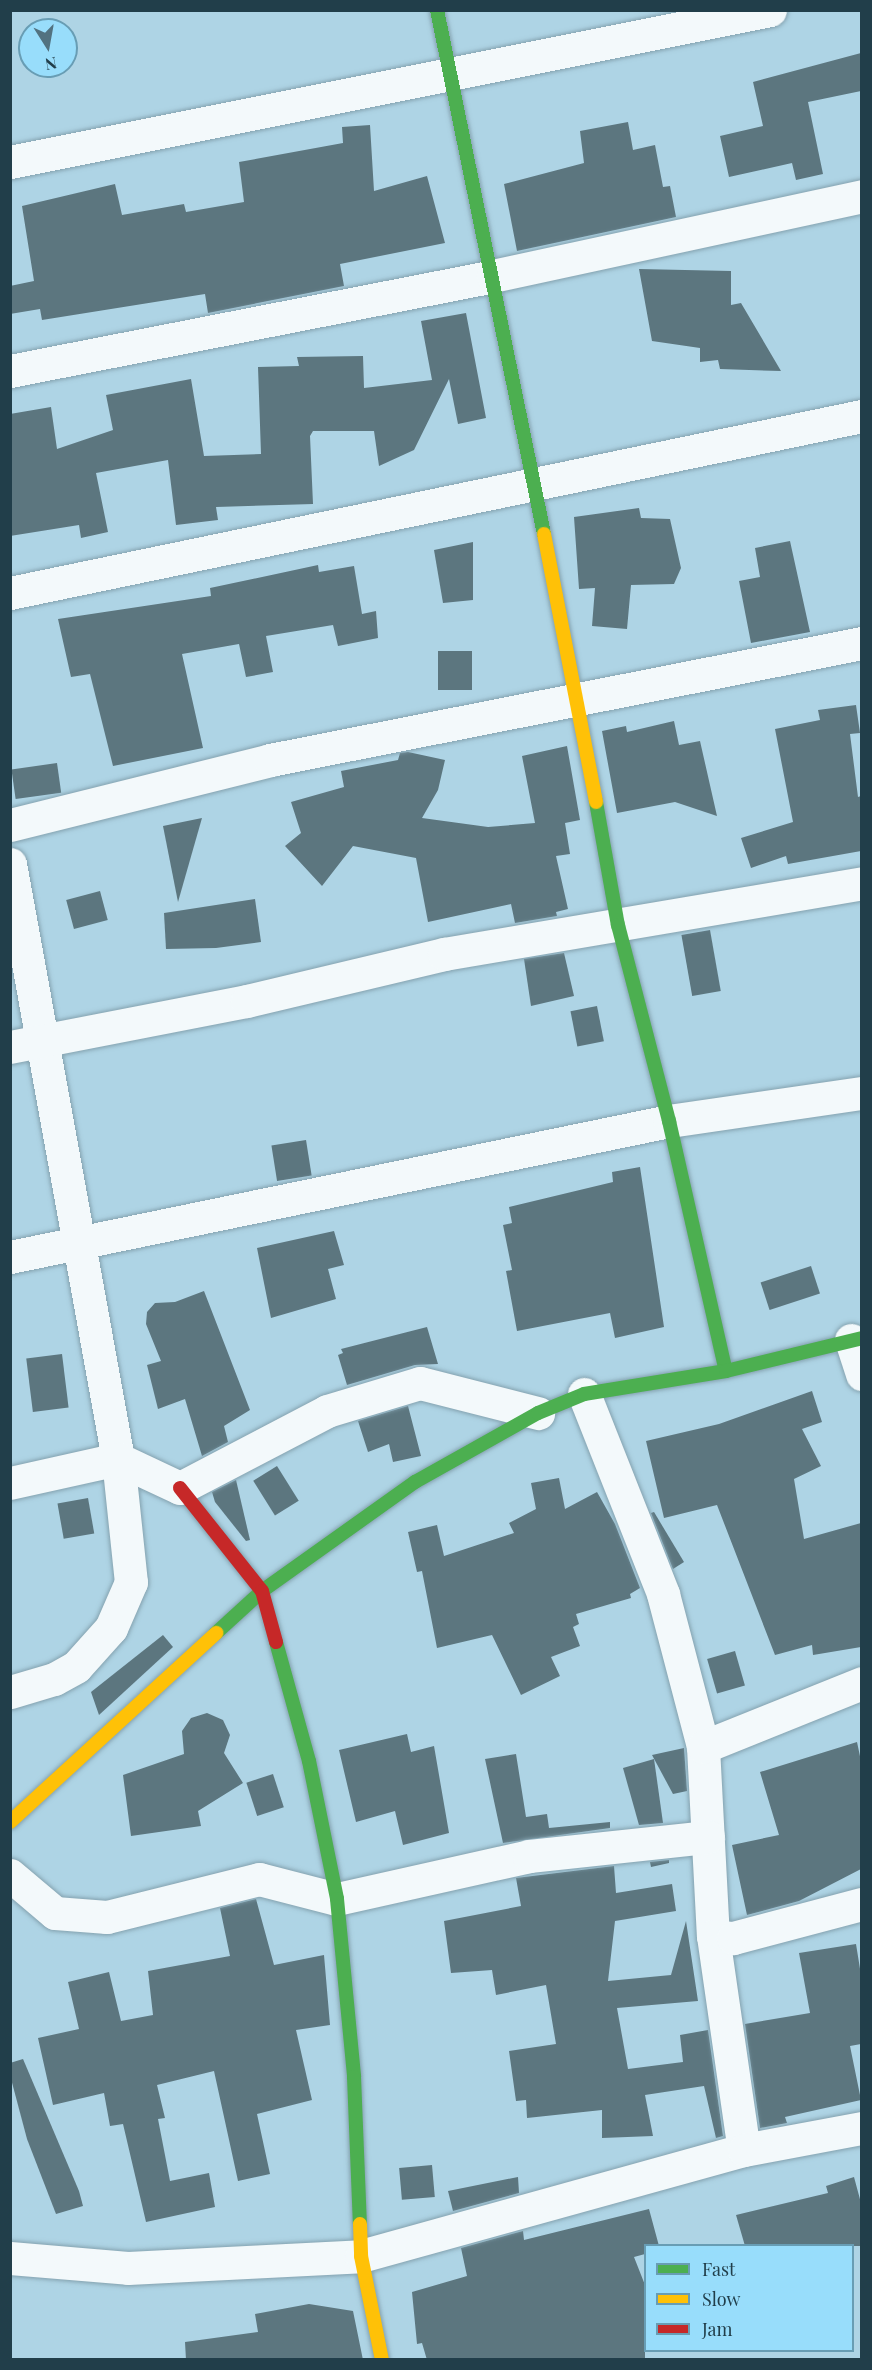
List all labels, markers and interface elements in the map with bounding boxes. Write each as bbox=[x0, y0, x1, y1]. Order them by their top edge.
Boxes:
north arrow bbox=[18, 18, 78, 78]
text: N bbox=[43, 53, 59, 76]
legend bbox=[644, 2244, 854, 2352]
text: Fast bbox=[702, 2257, 735, 2281]
text: Slow bbox=[702, 2287, 740, 2311]
text: Jam bbox=[702, 2317, 732, 2341]

